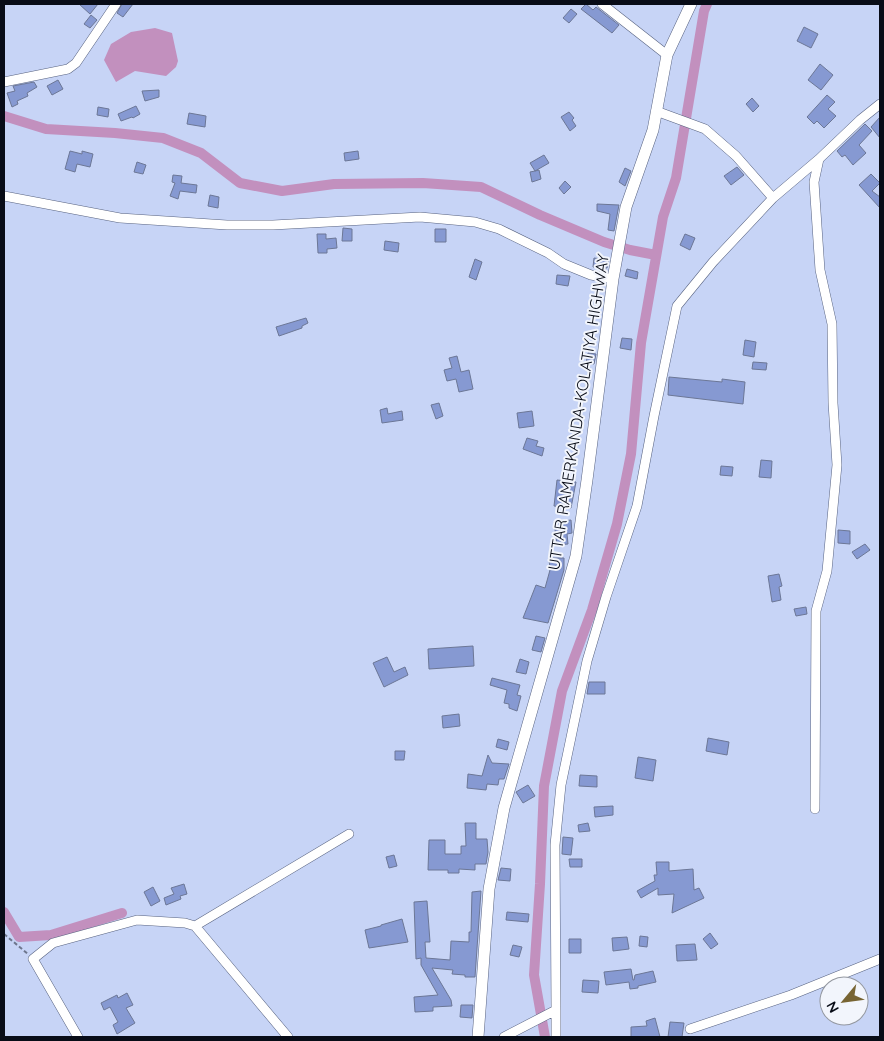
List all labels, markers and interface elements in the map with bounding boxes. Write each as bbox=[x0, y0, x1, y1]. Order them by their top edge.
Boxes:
street label: UTTAR RAMERKANDA-KOLATIYA HIGHWAY bbox=[543, 252, 613, 572]
north arrow bbox=[819, 976, 869, 1026]
text: N bbox=[822, 998, 843, 1016]

